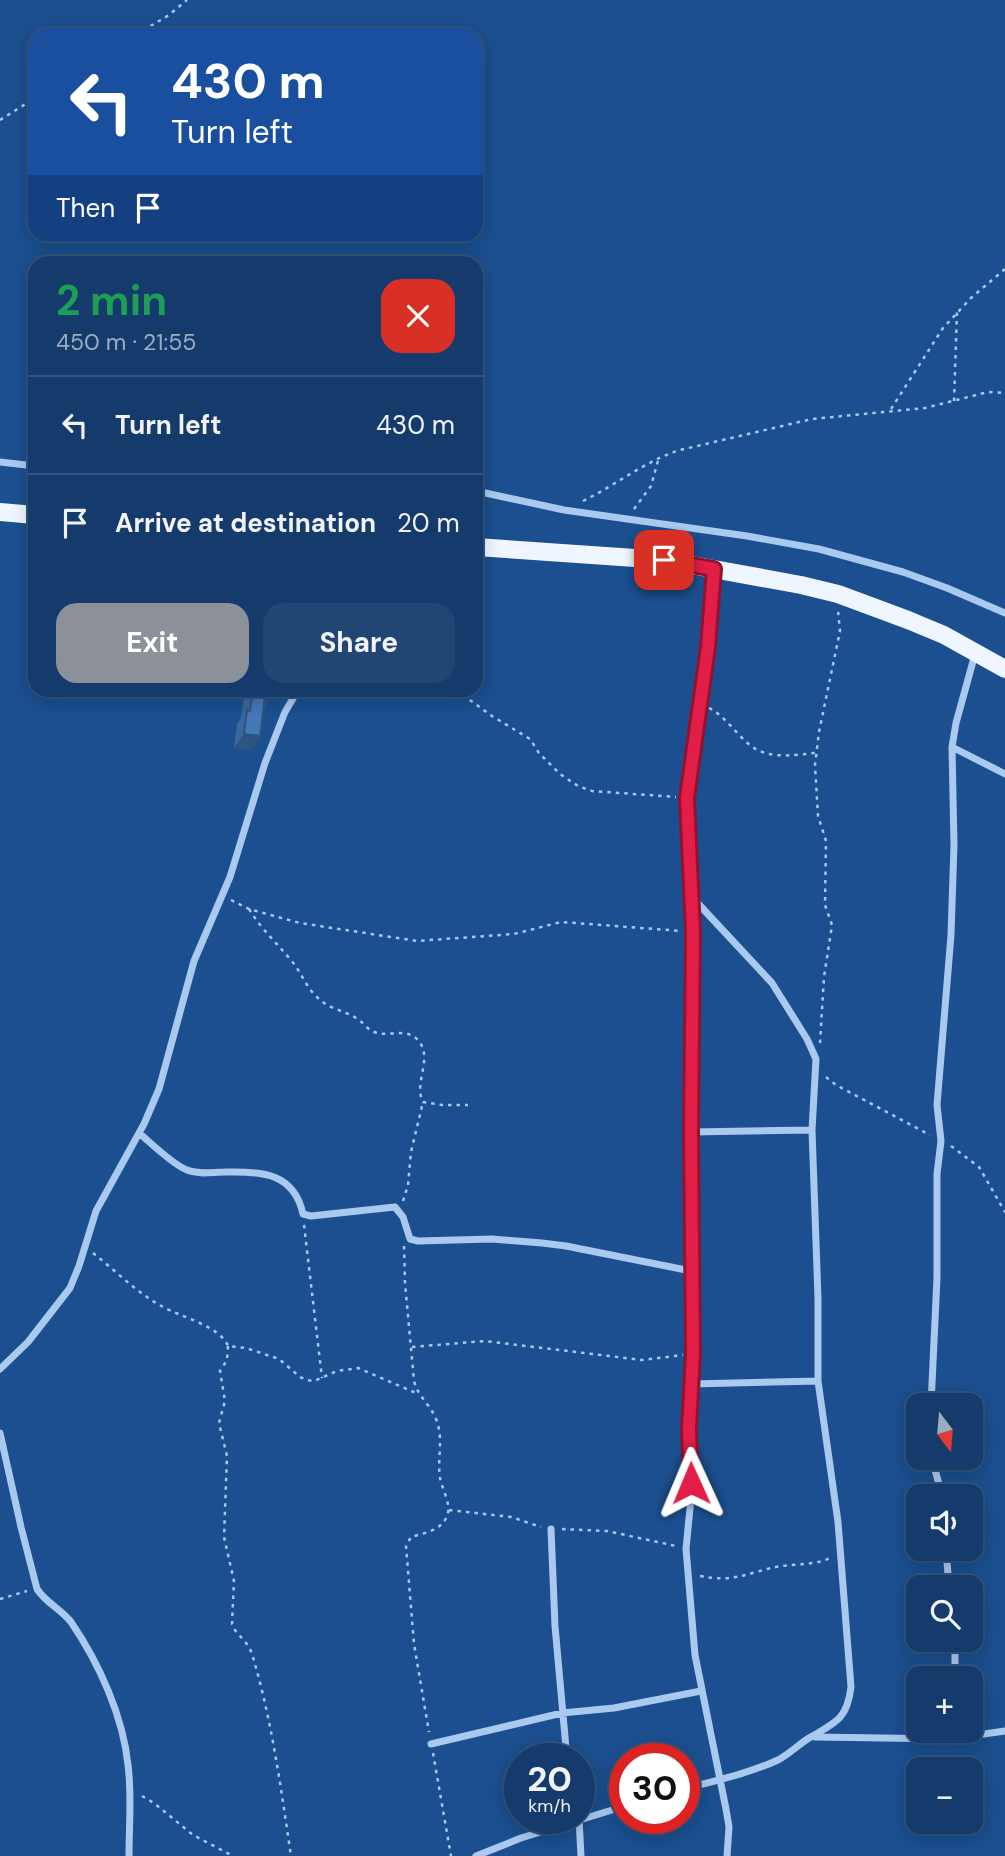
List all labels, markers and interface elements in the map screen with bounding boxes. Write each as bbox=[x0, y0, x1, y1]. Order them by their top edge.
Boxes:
text: 430 m bbox=[171, 49, 325, 113]
icon: left bbox=[56, 56, 147, 147]
text: Turn left bbox=[171, 111, 293, 153]
icon: arrive bbox=[129, 189, 167, 227]
text: Then bbox=[56, 191, 115, 225]
text: 2 min bbox=[56, 273, 167, 328]
button: close bbox=[381, 279, 455, 353]
text: 450 m · 21:55 bbox=[56, 327, 196, 357]
icon: left bbox=[56, 406, 94, 444]
text: Turn left bbox=[115, 408, 222, 442]
text: 430 m bbox=[376, 408, 455, 442]
icon: arrive bbox=[56, 504, 94, 542]
text: Arrive at destination bbox=[115, 506, 376, 540]
text: 20 m bbox=[397, 506, 460, 540]
pin bbox=[634, 530, 694, 590]
icon: arrive bbox=[645, 541, 683, 579]
button: Exit bbox=[56, 603, 249, 683]
button: Share bbox=[263, 603, 455, 683]
north arrow bbox=[906, 1393, 984, 1470]
map controls bbox=[906, 1393, 983, 1834]
position arrow bbox=[654, 1446, 728, 1520]
button: sound bbox=[906, 1484, 983, 1561]
button: search bbox=[906, 1575, 983, 1652]
button: + bbox=[906, 1666, 983, 1743]
speed limit sign: 30 bbox=[609, 1743, 700, 1834]
text: 20 bbox=[527, 1756, 572, 1802]
button: − bbox=[906, 1757, 983, 1834]
text: km/h bbox=[528, 1794, 571, 1818]

